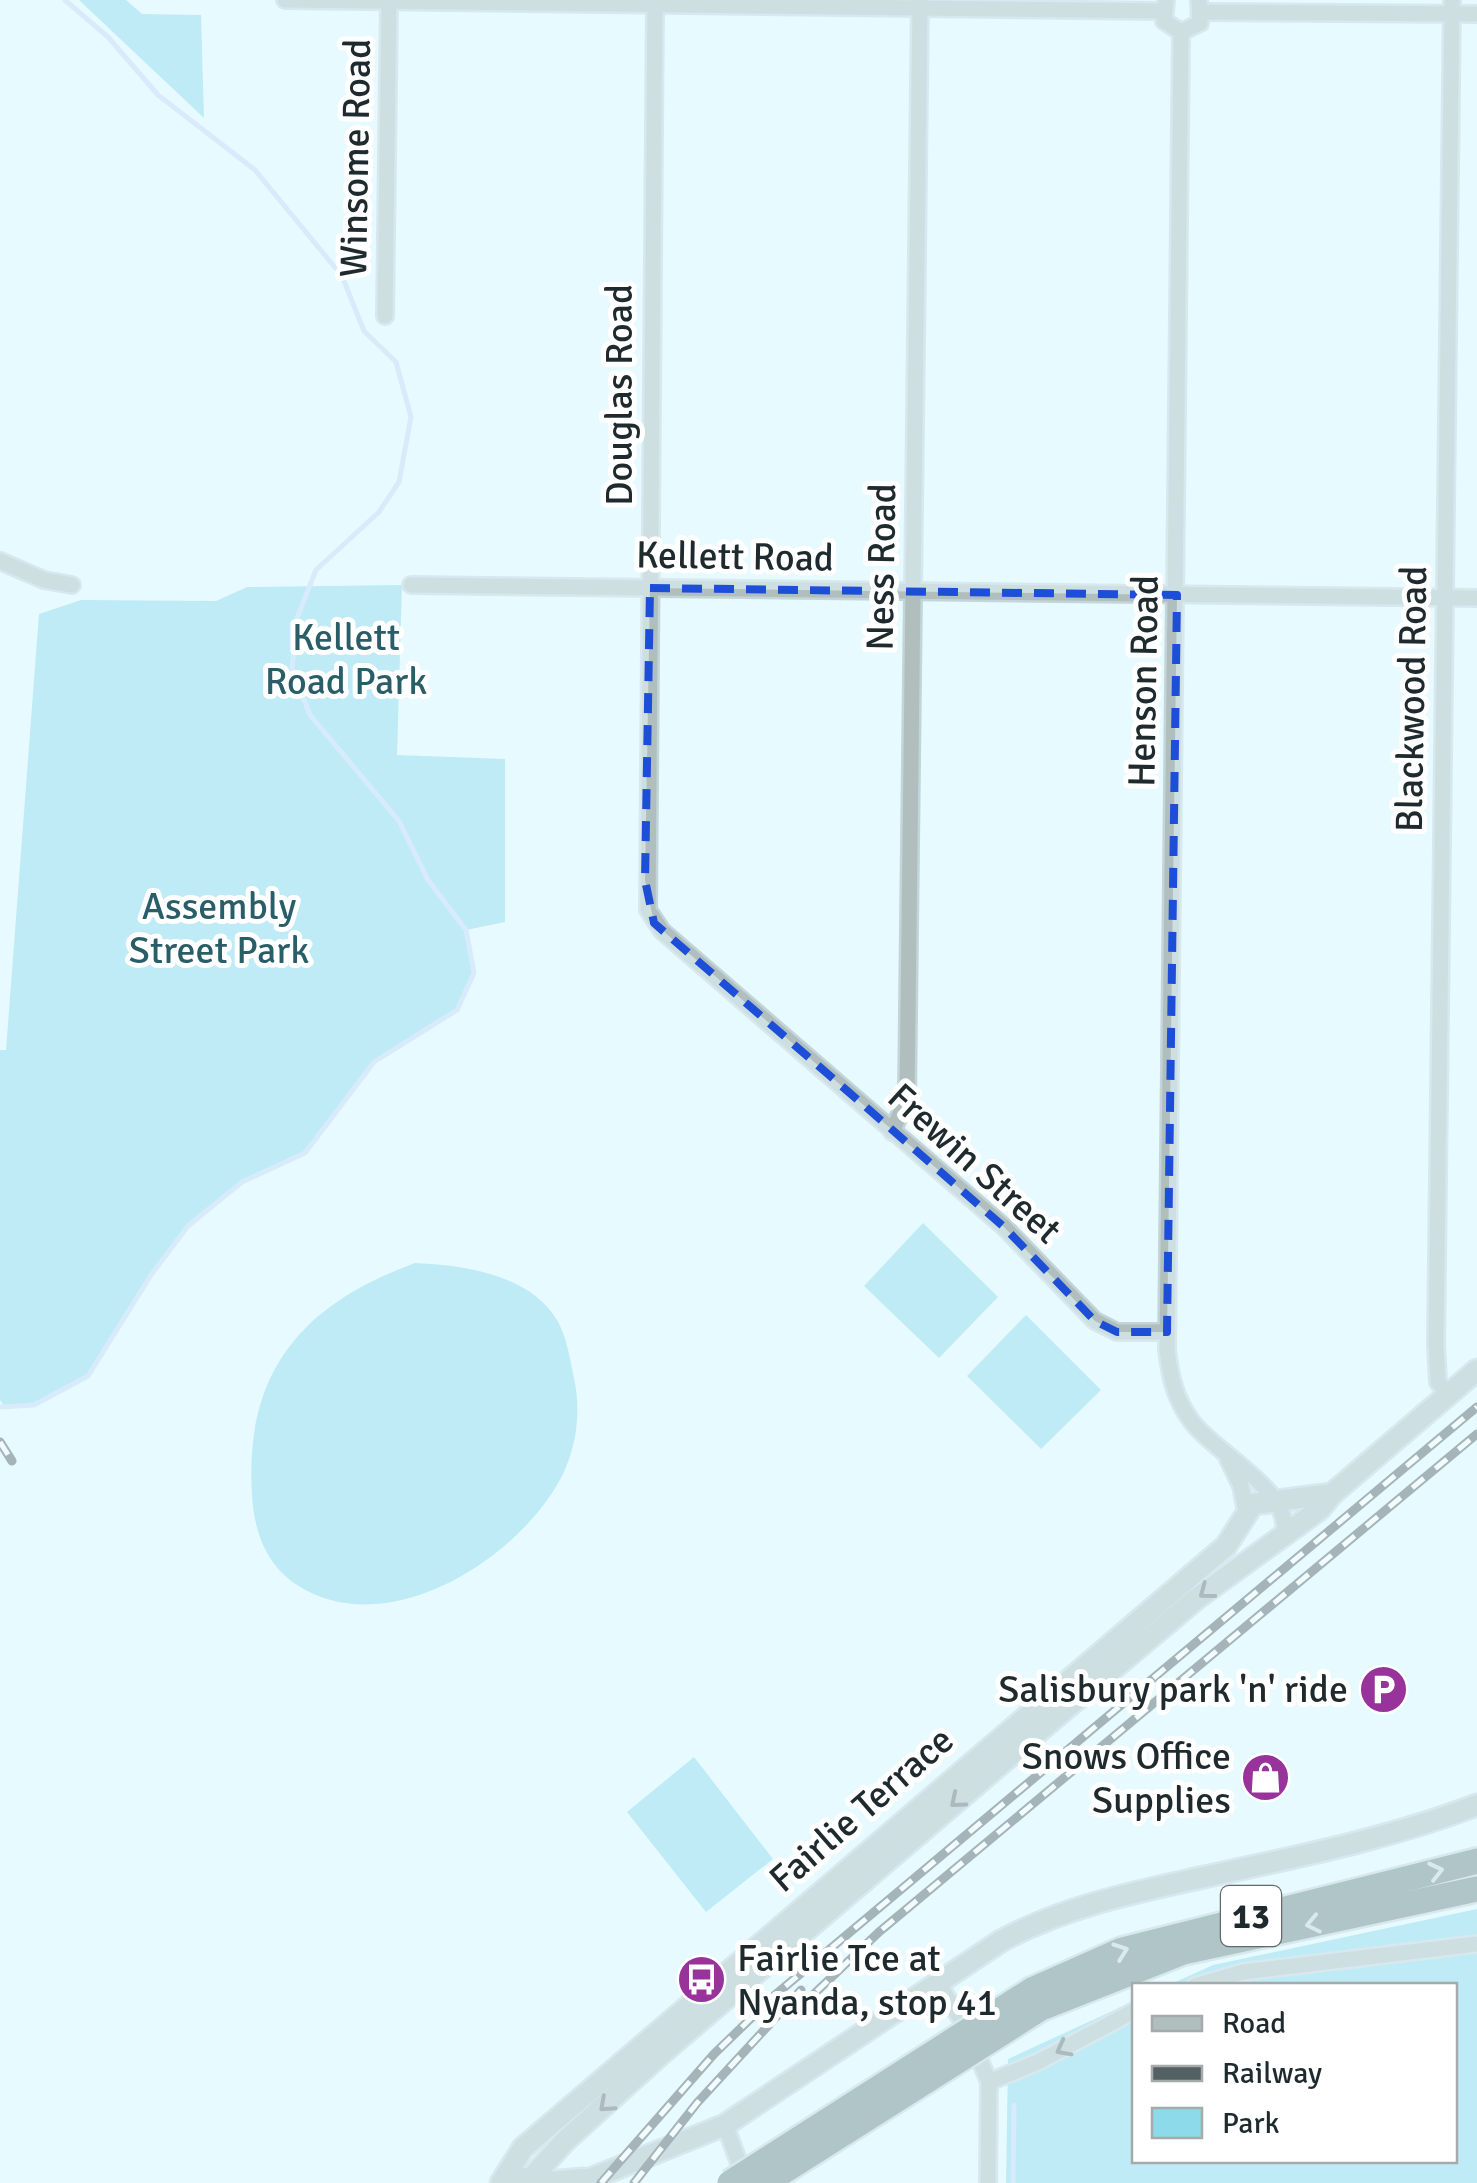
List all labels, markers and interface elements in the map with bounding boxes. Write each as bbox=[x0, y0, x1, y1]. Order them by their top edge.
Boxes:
street label: Winsome Road bbox=[330, 38, 381, 278]
street label: Douglas Road bbox=[596, 284, 643, 506]
street label: Ness Road bbox=[857, 483, 906, 651]
street label: Kellett Road bbox=[636, 531, 834, 582]
street label: Blackwood Road bbox=[1386, 565, 1437, 833]
street label: Henson Road bbox=[1118, 575, 1169, 787]
park label: Kellett Road Park bbox=[265, 614, 427, 705]
park label: Assembly Street Park bbox=[129, 883, 309, 974]
street label: Frewin Street bbox=[878, 1073, 1071, 1253]
one-way arrow bbox=[1199, 1580, 1217, 1597]
parking icon: Salisbury park 'n' ride bbox=[1357, 1663, 1409, 1715]
place label: Salisbury park 'n' ride bbox=[998, 1666, 1348, 1713]
street label: Fairlie Terrace bbox=[760, 1717, 963, 1902]
place label: Snows Office Supplies bbox=[1022, 1733, 1231, 1824]
shop icon: Snows Office Supplies bbox=[1240, 1752, 1292, 1804]
one-way arrow bbox=[951, 1789, 969, 1807]
one-way arrow bbox=[1427, 1862, 1444, 1883]
road number: 13 bbox=[1221, 1886, 1281, 1946]
one-way arrow bbox=[1305, 1913, 1322, 1934]
place label: Fairlie Tce at Nyanda, stop 41 bbox=[737, 1935, 997, 2026]
one-way arrow bbox=[1112, 1942, 1129, 1963]
bus stop icon: Fairlie Tce at Nyanda, stop 41 bbox=[676, 1954, 728, 2006]
legend bbox=[1132, 1983, 1457, 2163]
text: Road bbox=[1222, 2005, 1286, 2042]
one-way arrow bbox=[1055, 2037, 1073, 2056]
text: Railway bbox=[1222, 2055, 1322, 2092]
one-way arrow bbox=[599, 2093, 618, 2111]
text: Park bbox=[1222, 2105, 1280, 2142]

